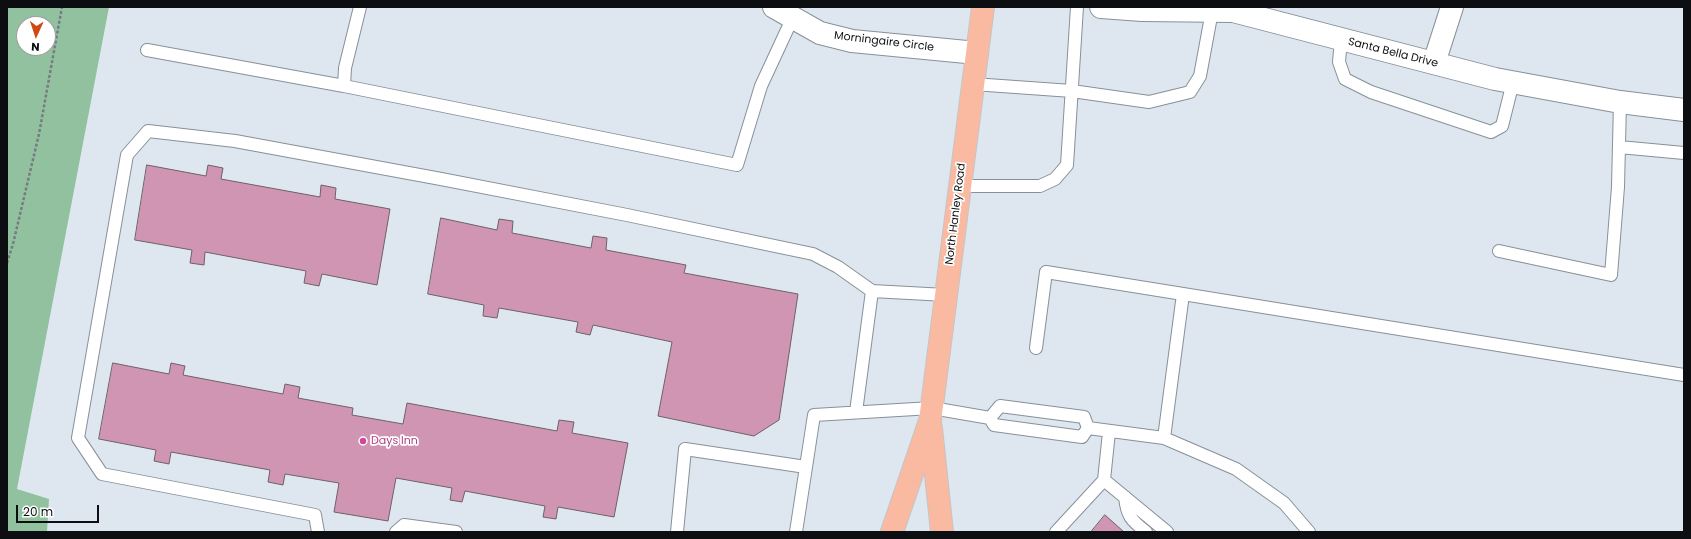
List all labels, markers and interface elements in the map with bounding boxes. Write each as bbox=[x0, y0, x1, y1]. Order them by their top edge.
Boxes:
north arrow bbox=[16, 16, 56, 56]
street label: Morningaire Circle bbox=[833, 29, 935, 55]
street label: Santa Bella Drive bbox=[1347, 35, 1439, 71]
text: N bbox=[31, 39, 40, 55]
street label: North Hanley Road bbox=[943, 162, 969, 266]
place label: Days Inn bbox=[371, 434, 418, 448]
marker: Days Inn bbox=[358, 436, 368, 446]
scale bar bbox=[18, 497, 101, 523]
text: 20 m bbox=[23, 503, 53, 520]

